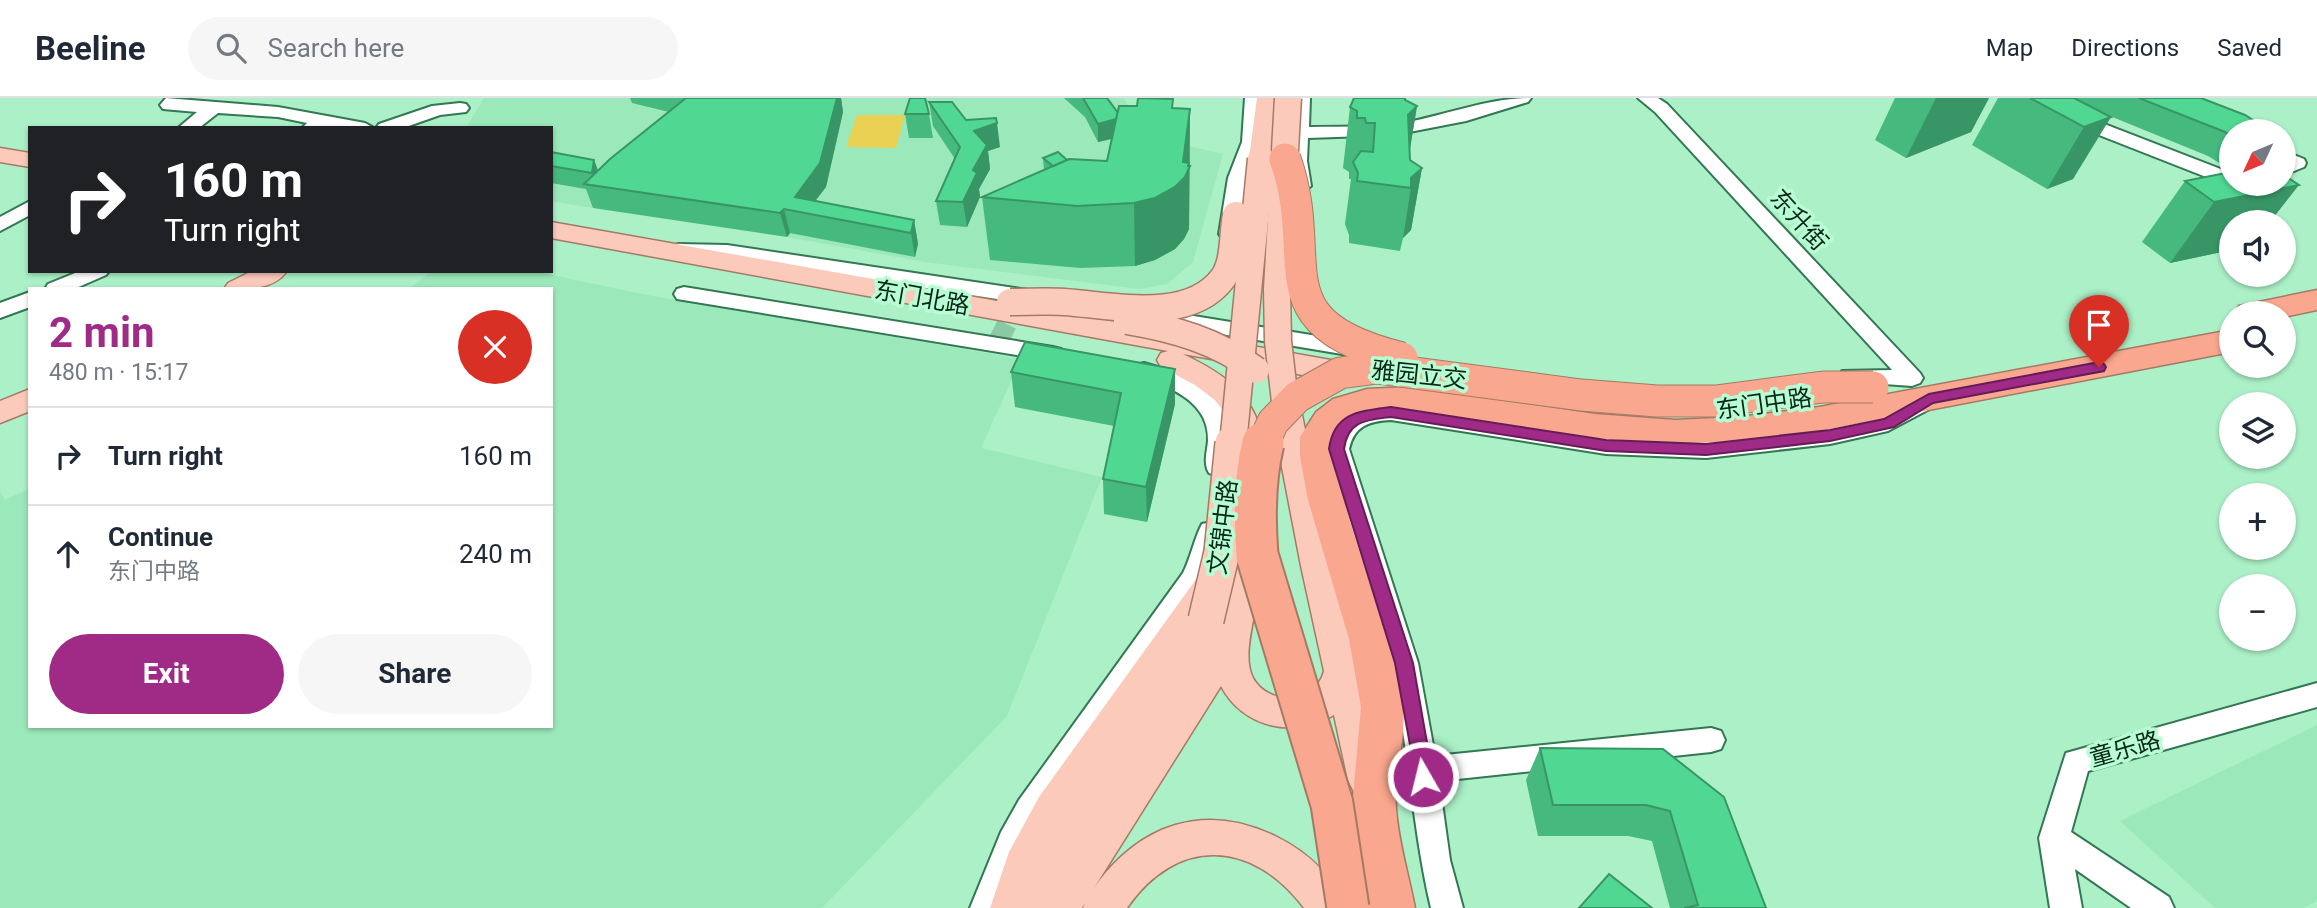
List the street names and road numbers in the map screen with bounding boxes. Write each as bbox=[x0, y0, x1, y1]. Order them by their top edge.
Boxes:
street label: 东升街 bbox=[1765, 184, 1833, 256]
street label: 东门北路 bbox=[872, 276, 972, 320]
street label: 雅园立交 bbox=[1370, 356, 1468, 394]
street label: 东门中路 bbox=[1715, 383, 1813, 425]
street label: 文锦中路 bbox=[1203, 478, 1243, 576]
street label: 童乐路 bbox=[2087, 726, 2163, 772]

